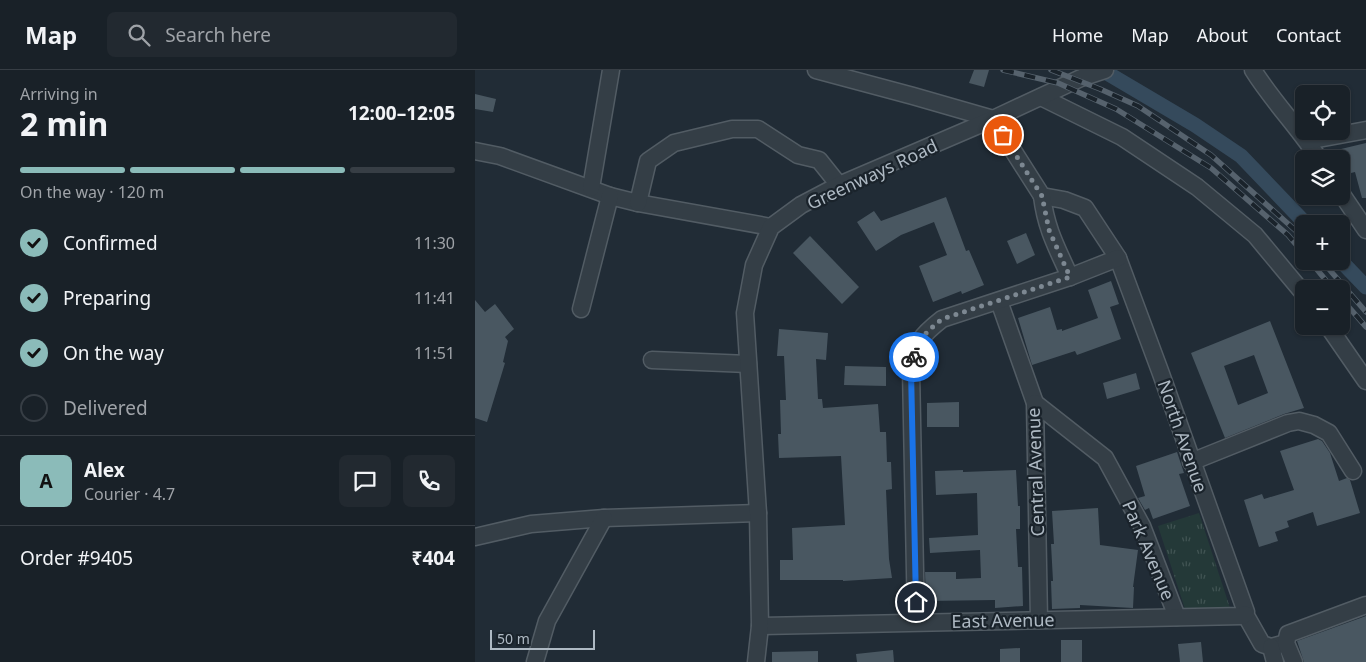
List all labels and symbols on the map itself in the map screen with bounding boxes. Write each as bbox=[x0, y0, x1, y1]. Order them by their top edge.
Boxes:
pin bbox=[982, 114, 1024, 156]
street label: Greenways Road bbox=[803, 133, 941, 215]
courier bbox=[889, 332, 939, 382]
street label: North Avenue bbox=[1153, 377, 1213, 495]
street label: Central Avenue bbox=[1021, 407, 1049, 537]
street label: Park Avenue bbox=[1117, 497, 1181, 603]
pin bbox=[895, 581, 937, 623]
street label: East Avenue bbox=[951, 607, 1055, 633]
scale bar bbox=[490, 627, 595, 650]

